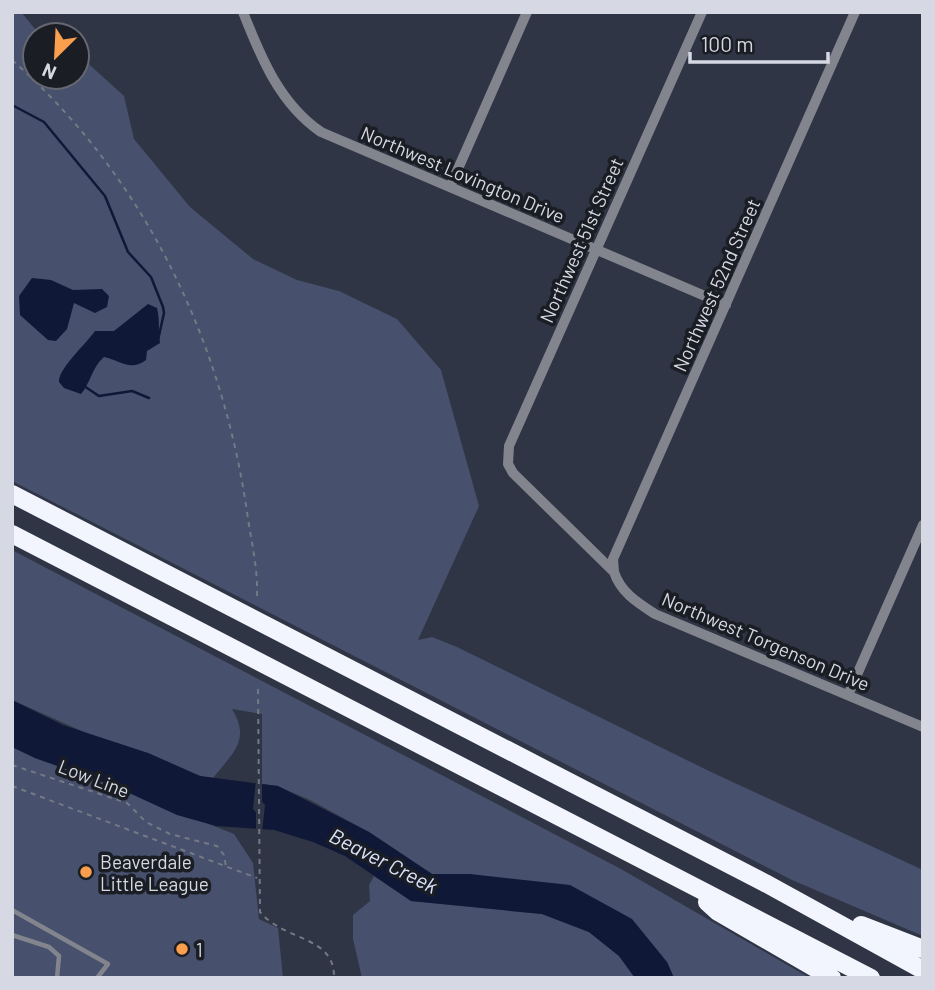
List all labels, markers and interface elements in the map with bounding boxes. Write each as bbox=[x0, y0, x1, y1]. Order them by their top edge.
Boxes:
north arrow bbox=[21, 21, 91, 91]
scale bar bbox=[690, 21, 828, 65]
text: 100 m bbox=[701, 31, 754, 56]
text: N bbox=[38, 59, 59, 85]
street label: Northwest Lovington Drive bbox=[358, 121, 568, 227]
street label: Northwest 51st Street bbox=[534, 154, 628, 326]
street label: Northwest 52nd Street bbox=[668, 195, 764, 375]
street label: Northwest Torgenson Drive bbox=[659, 587, 873, 695]
street label: Low Line bbox=[55, 754, 133, 802]
water label: Beaver Creek bbox=[326, 822, 443, 898]
place label: Beaverdale Little League bbox=[100, 850, 209, 895]
marker: Beaverdale Little League bbox=[78, 864, 94, 880]
place label: 1 bbox=[196, 938, 203, 961]
marker: 1 bbox=[174, 941, 190, 957]

